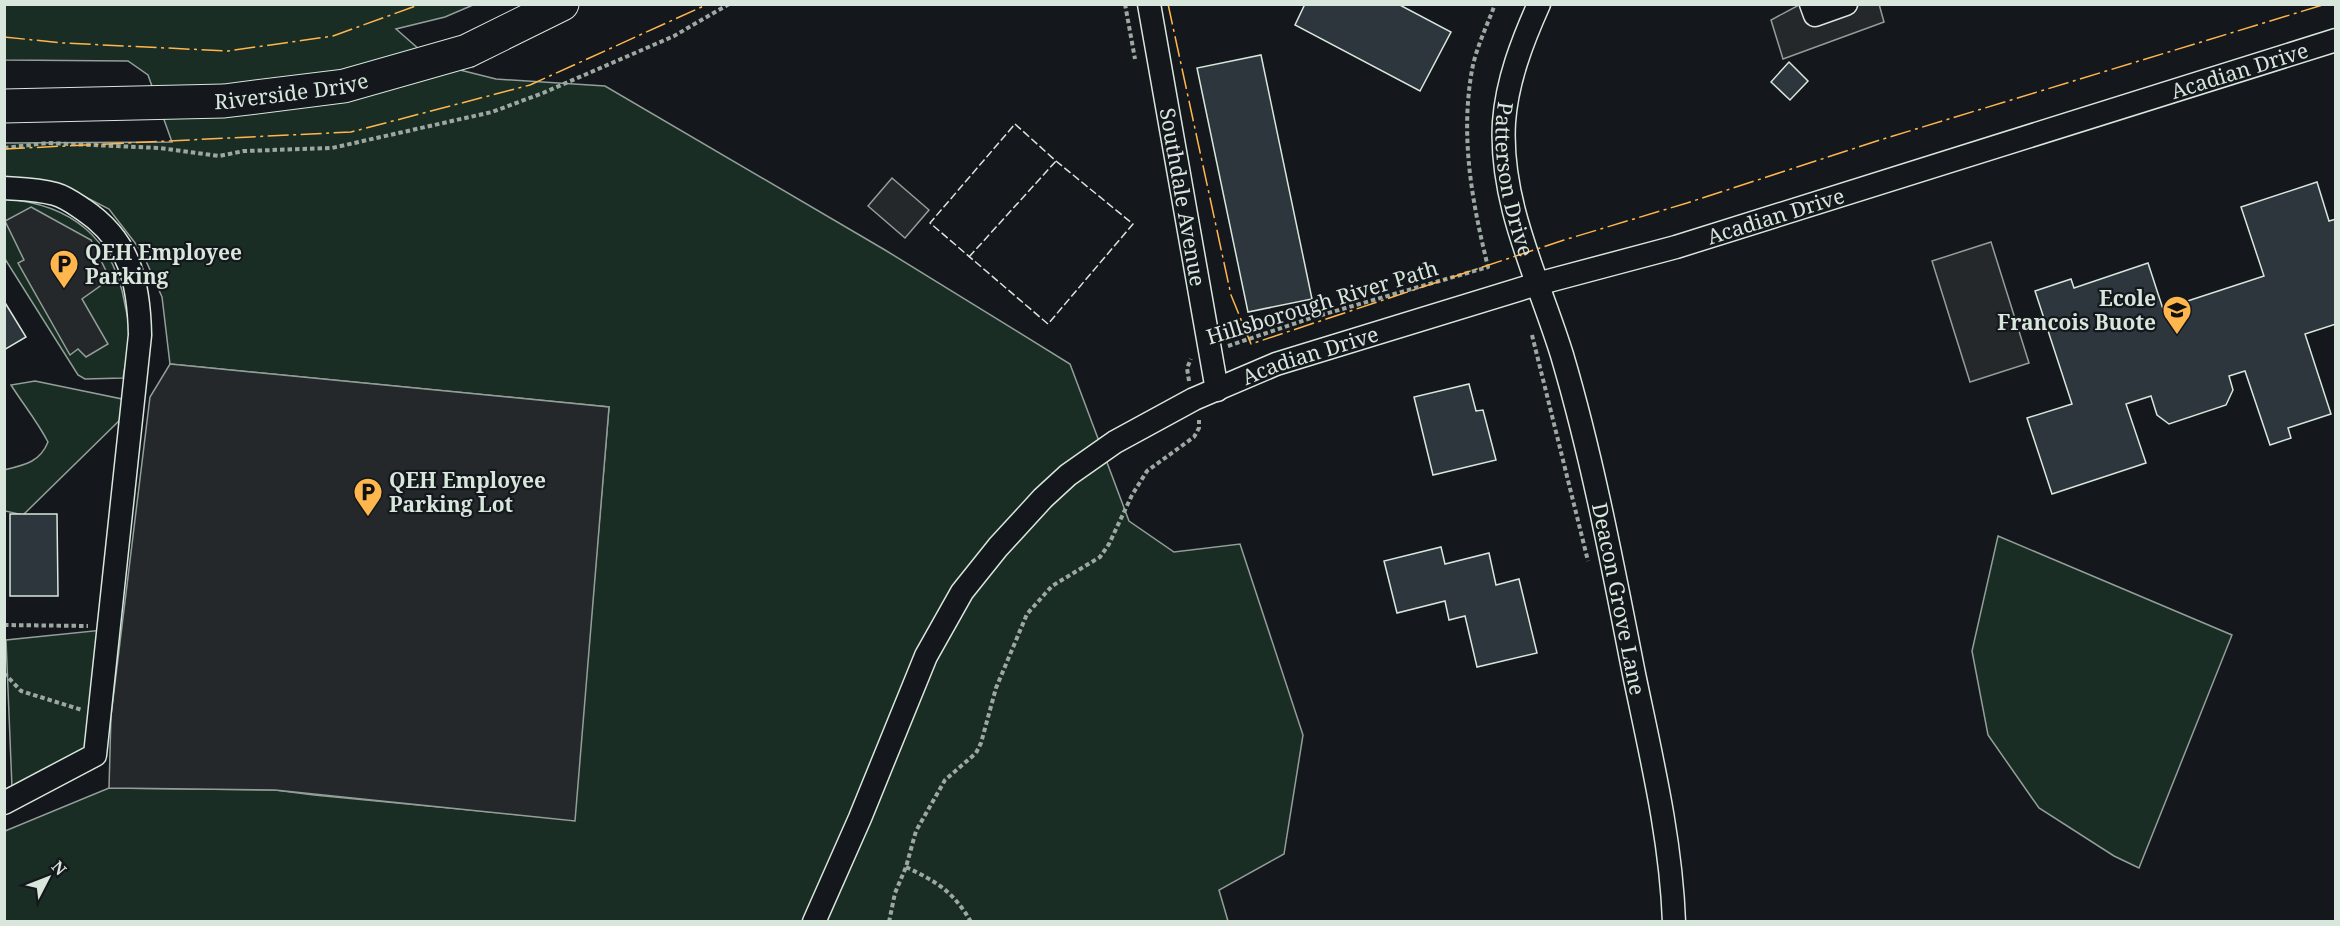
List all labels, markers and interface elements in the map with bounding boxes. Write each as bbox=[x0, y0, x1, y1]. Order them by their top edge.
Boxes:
street label: Acadian Drive bbox=[2167, 36, 2312, 105]
street label: Riverside Drive bbox=[214, 66, 371, 115]
street label: Patterson Drive bbox=[1490, 100, 1541, 260]
street label: Southdale Avenue bbox=[1154, 106, 1212, 288]
street label: Acadian Drive bbox=[1704, 181, 1848, 250]
place label: QEH Employee Parking bbox=[85, 238, 242, 290]
parking icon: QEH Employee Parking bbox=[48, 248, 80, 290]
street label: Hillsborough River Path bbox=[1203, 253, 1441, 351]
place label: Ecole Francois Buote bbox=[1997, 284, 2156, 336]
school or university icon: Ecole Francois Buote bbox=[2161, 294, 2193, 336]
street label: Acadian Drive bbox=[1237, 319, 1382, 391]
place label: QEH Employee Parking Lot bbox=[389, 466, 546, 518]
parking icon: QEH Employee Parking Lot bbox=[352, 476, 384, 518]
street label: Deacon Grove Lane bbox=[1586, 500, 1652, 698]
north arrow bbox=[18, 848, 78, 908]
text: N bbox=[47, 856, 72, 880]

